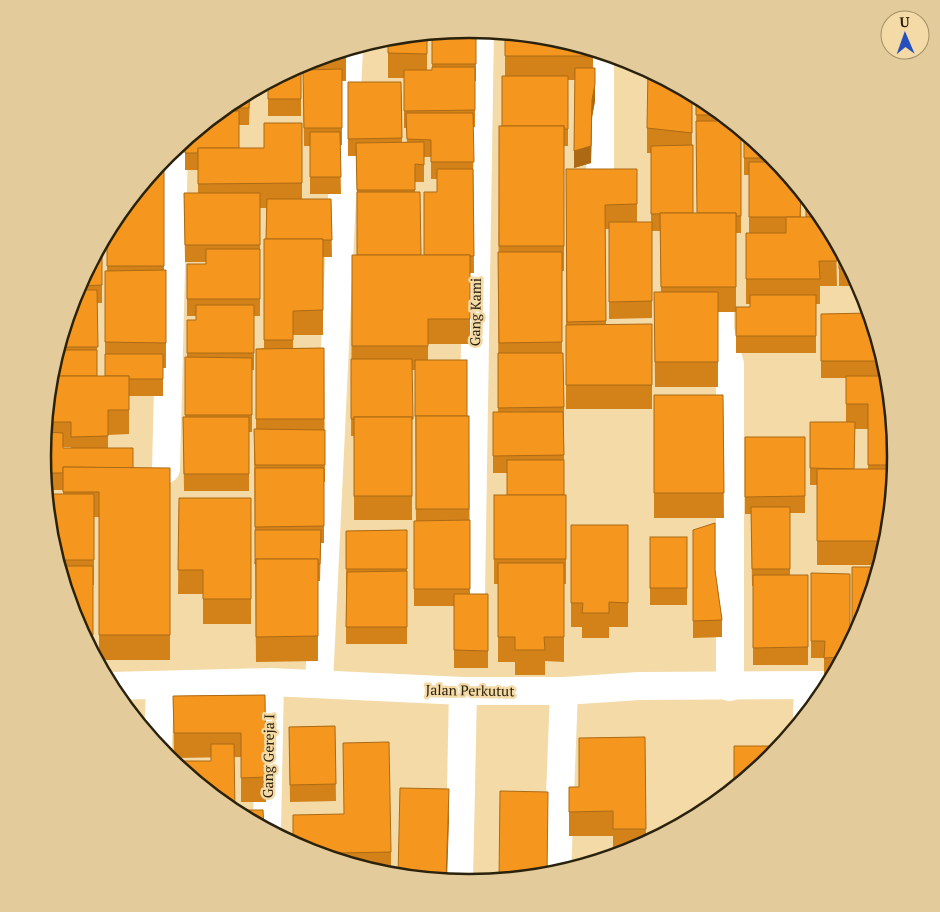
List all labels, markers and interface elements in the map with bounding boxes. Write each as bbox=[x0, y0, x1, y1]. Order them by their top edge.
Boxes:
north arrow bbox=[880, 10, 930, 60]
text: U bbox=[899, 12, 910, 31]
street label: Gang Kami bbox=[465, 278, 485, 346]
street label: Jalan Perkutut bbox=[425, 680, 515, 700]
street label: Gang Gereja I bbox=[258, 714, 278, 798]

